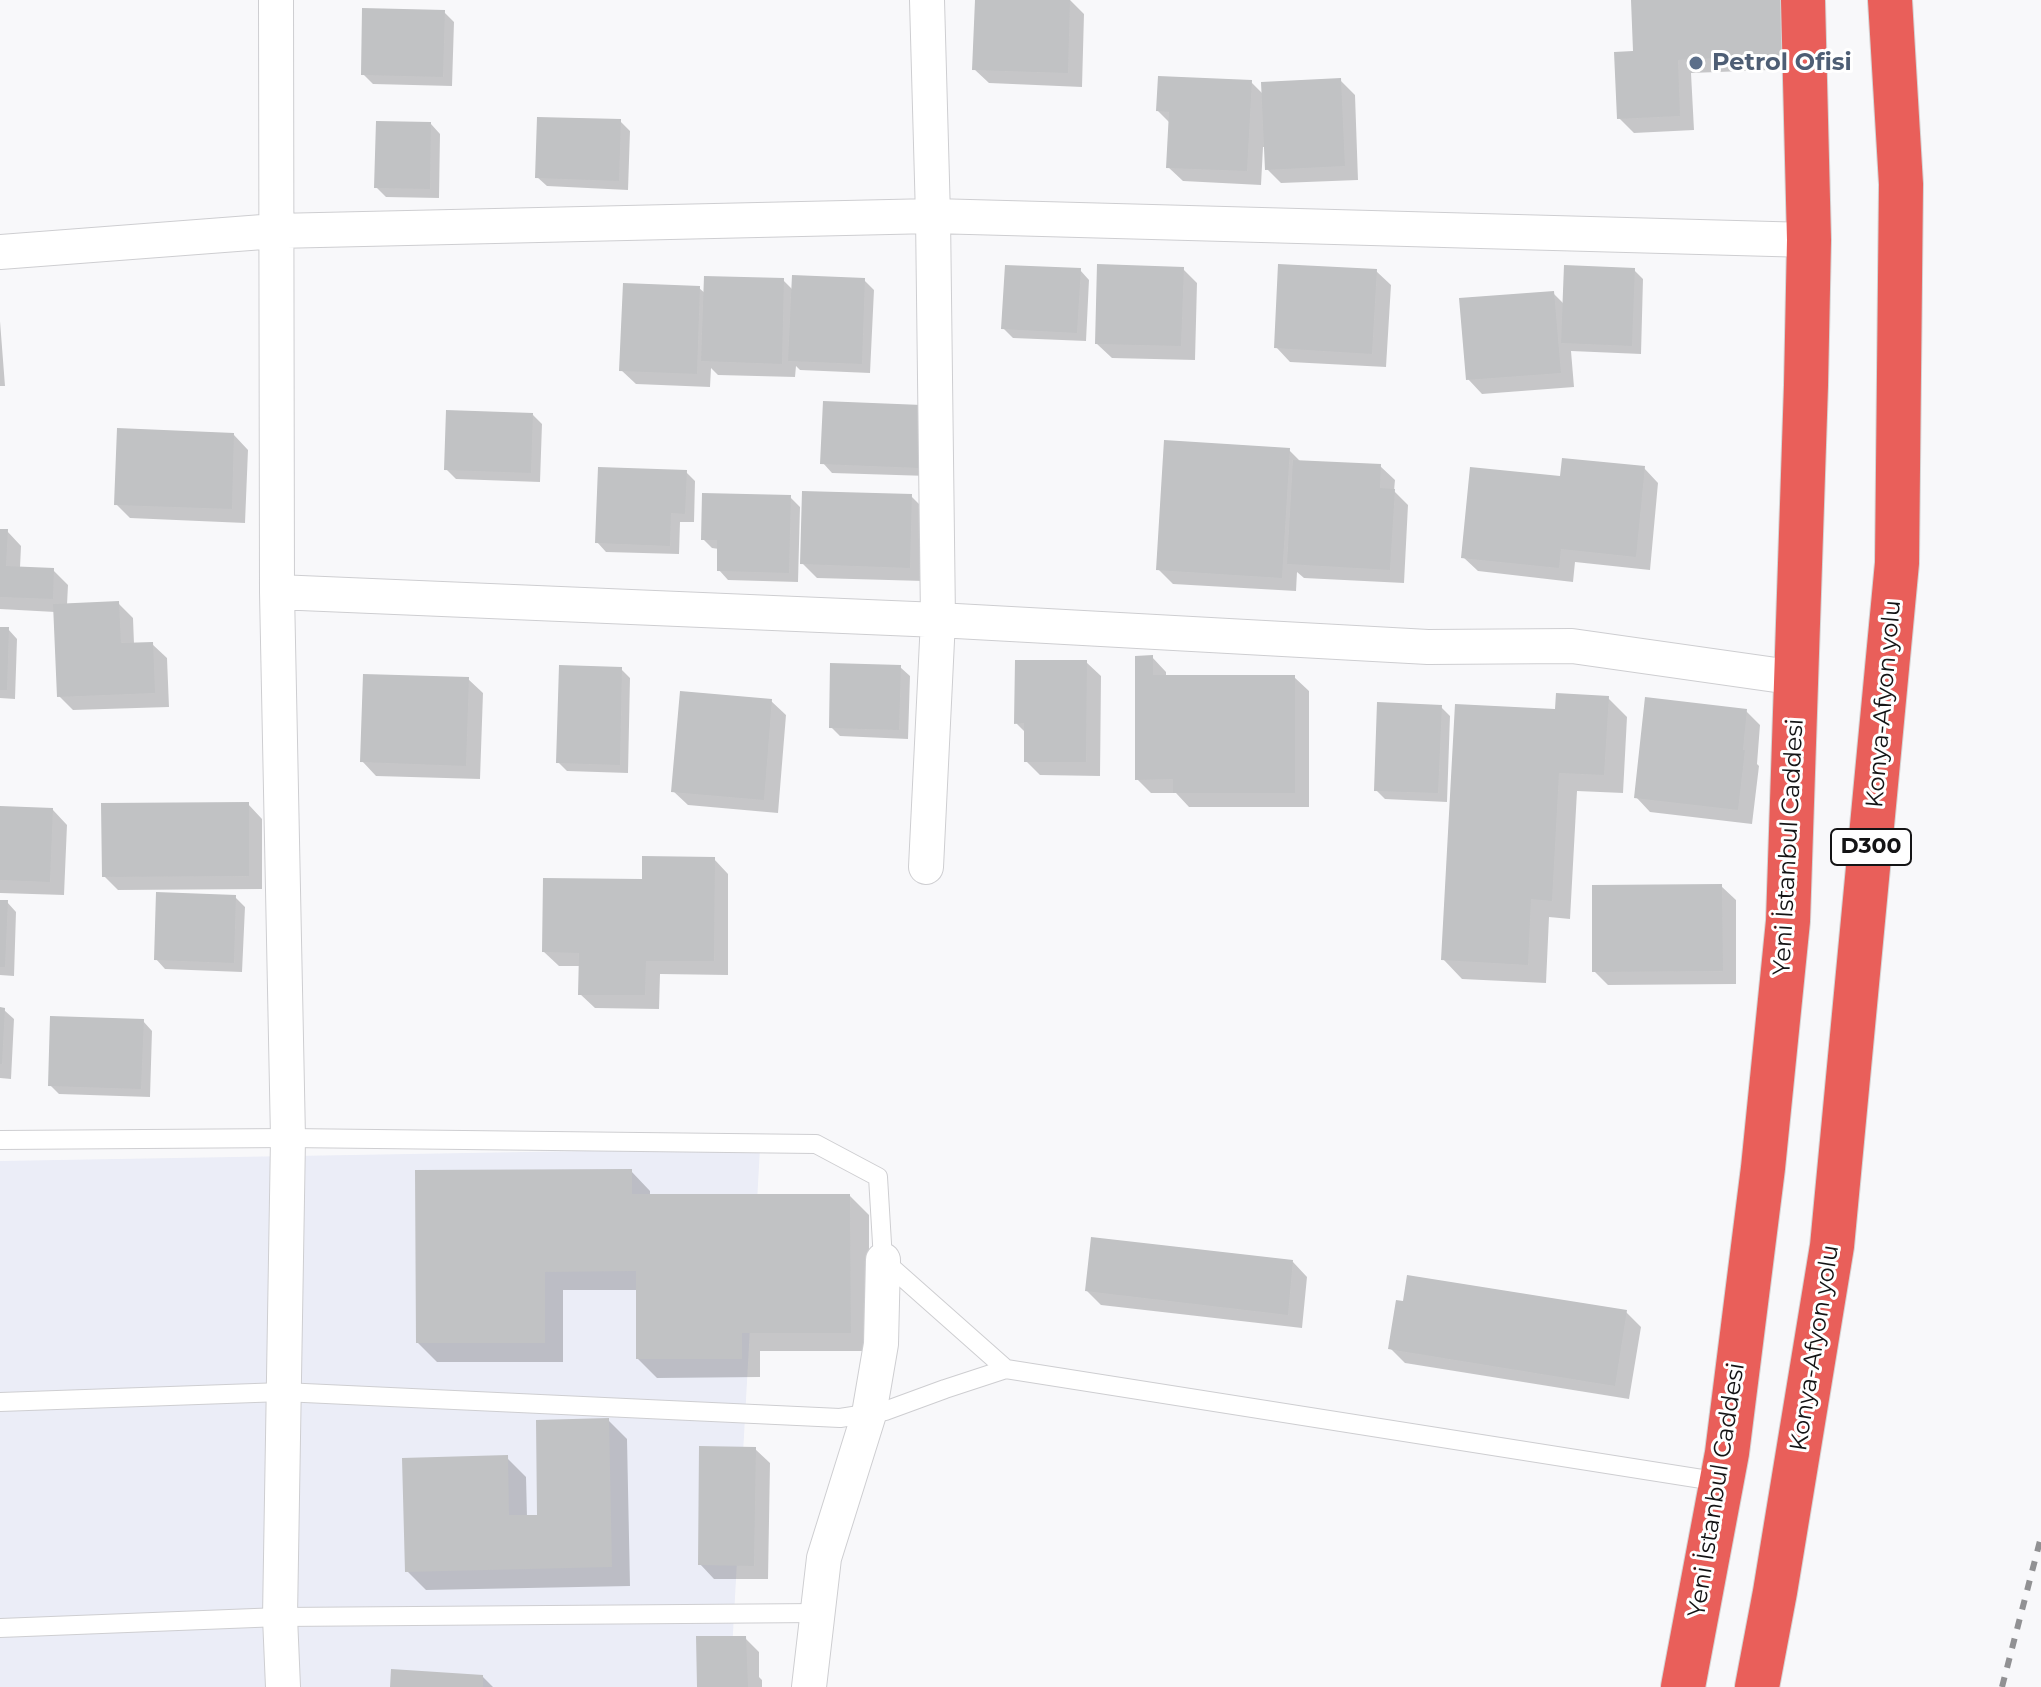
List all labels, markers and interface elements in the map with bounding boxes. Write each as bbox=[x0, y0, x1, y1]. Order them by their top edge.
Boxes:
place label: Petrol Ofisi bbox=[1712, 49, 1852, 77]
marker: Petrol Ofisi bbox=[1687, 54, 1705, 72]
street label: Konya-Afyon yolu bbox=[1861, 599, 1907, 809]
street label: Yeni İstanbul Caddesi bbox=[1768, 718, 1810, 976]
road number: D300 bbox=[1831, 829, 1911, 865]
street label: Konya-Afyon yolu bbox=[1784, 1243, 1846, 1453]
street label: Yeni İstanbul Caddesi bbox=[1683, 1361, 1751, 1619]

